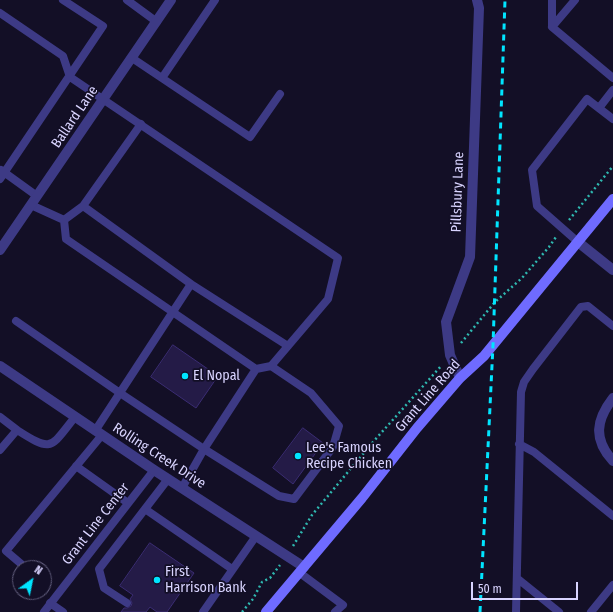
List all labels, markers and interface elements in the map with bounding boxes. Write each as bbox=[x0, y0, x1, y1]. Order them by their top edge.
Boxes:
street label: Ballard Lane bbox=[48, 83, 102, 151]
street label: Pillsbury Lane bbox=[448, 151, 468, 233]
street label: Grant Line Road bbox=[392, 356, 464, 436]
place label: El Nopal bbox=[193, 368, 240, 384]
marker: El Nopal bbox=[180, 371, 190, 381]
street label: Rolling Creek Drive bbox=[109, 420, 209, 492]
place label: Lee's Famous Recipe Chicken bbox=[306, 440, 392, 472]
marker: Lee's Famous Recipe Chicken bbox=[293, 451, 303, 461]
street label: Grant Line Center bbox=[59, 480, 133, 568]
north arrow bbox=[12, 560, 52, 600]
text: N bbox=[32, 563, 45, 578]
place label: First Harrison Bank bbox=[165, 564, 246, 596]
scale bar bbox=[473, 574, 580, 600]
marker: First Harrison Bank bbox=[152, 575, 162, 585]
text: 50 m bbox=[478, 582, 502, 596]

